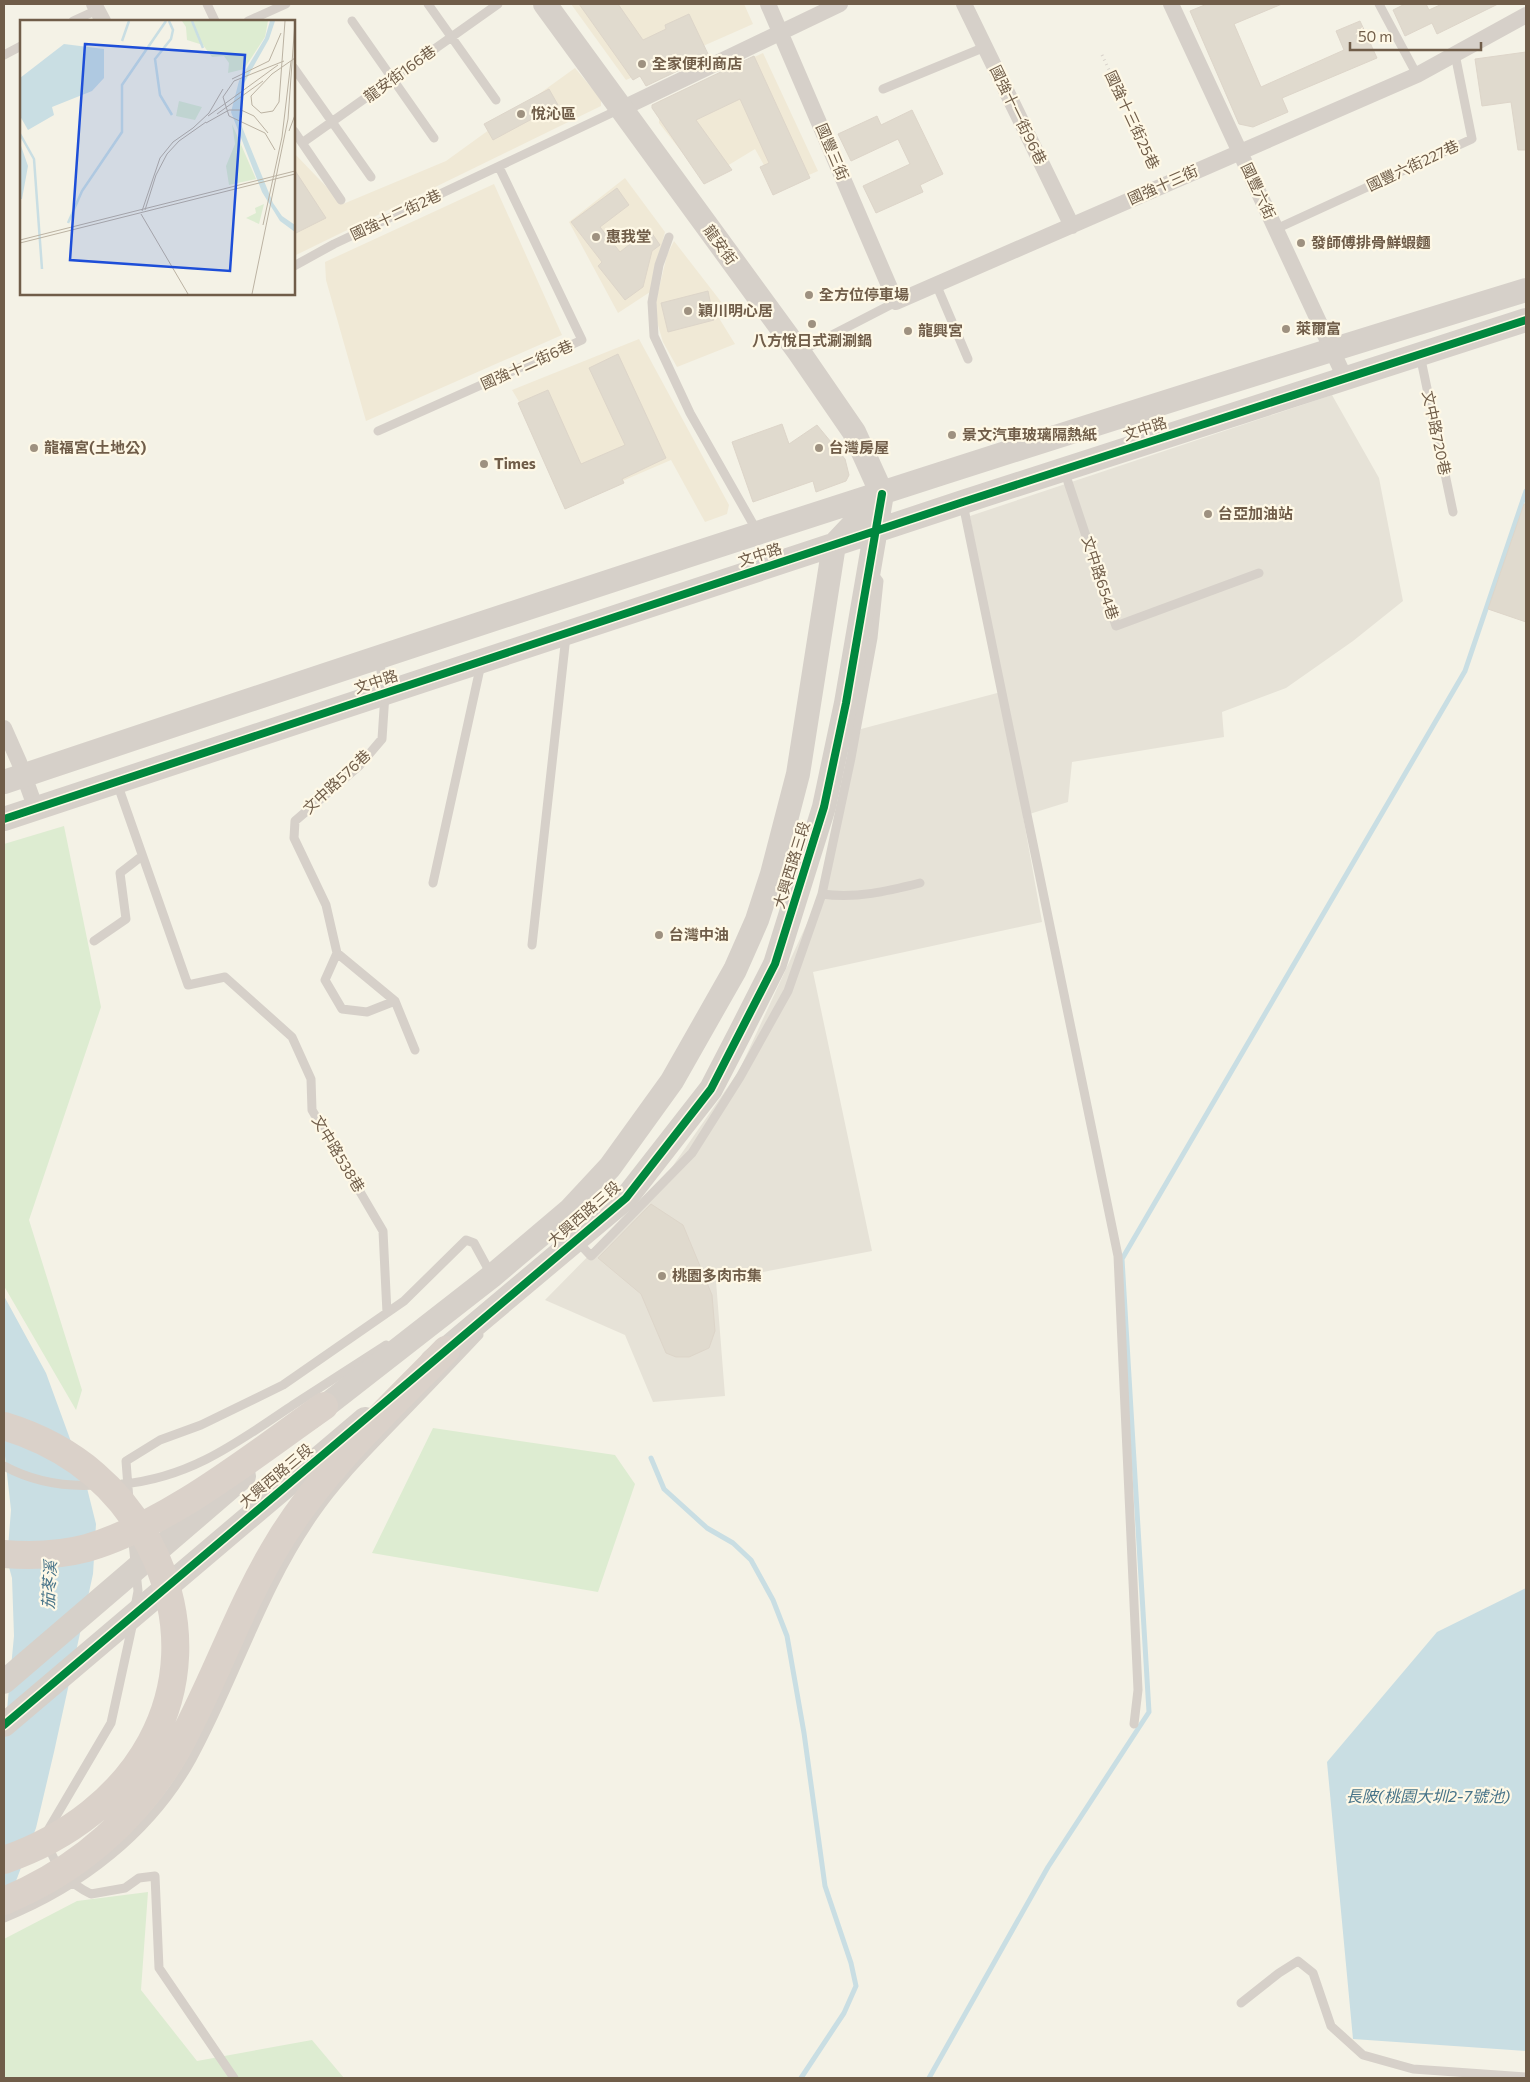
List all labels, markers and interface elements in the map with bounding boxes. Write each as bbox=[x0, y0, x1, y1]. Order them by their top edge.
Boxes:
inset map bbox=[20, 20, 295, 295]
scale bar bbox=[1350, 20, 1481, 52]
text: 50 m bbox=[1358, 27, 1392, 45]
street label: 龍安街166巷 bbox=[360, 41, 439, 105]
place label: 全家便利商店 bbox=[652, 54, 742, 72]
marker: 全家便利商店 bbox=[636, 58, 648, 70]
street label: 國強十一街96巷 bbox=[987, 62, 1051, 167]
street label: 國強十三街25巷 bbox=[1102, 67, 1164, 172]
place label: 悅沁區 bbox=[531, 104, 576, 122]
marker: 悅沁區 bbox=[515, 108, 527, 120]
street label: 國豐三街 bbox=[813, 120, 853, 183]
street label: 國豐六街227巷 bbox=[1364, 136, 1461, 194]
street label: 國豐六街 bbox=[1238, 160, 1280, 222]
street label: 國強十三街 bbox=[1125, 161, 1201, 208]
street label: 國強十二街2巷 bbox=[347, 185, 444, 243]
street label: 龍安街 bbox=[700, 221, 741, 268]
place label: 惠我堂 bbox=[606, 227, 651, 245]
marker: 惠我堂 bbox=[590, 231, 602, 243]
place label: 發師傅排骨鮮蝦麵 bbox=[1311, 233, 1431, 251]
marker: 發師傅排骨鮮蝦麵 bbox=[1295, 237, 1307, 249]
place label: 全方位停車場 bbox=[819, 285, 909, 303]
marker: 全方位停車場 bbox=[803, 289, 815, 301]
place label: 穎川明心居 bbox=[698, 301, 773, 319]
marker: 穎川明心居 bbox=[682, 305, 694, 317]
marker: 八方悅日式涮涮鍋 bbox=[806, 318, 818, 330]
place label: 萊爾富 bbox=[1296, 319, 1341, 337]
place label: 龍興宮 bbox=[918, 321, 963, 339]
marker: 萊爾富 bbox=[1280, 323, 1292, 335]
marker: 龍興宮 bbox=[902, 325, 914, 337]
place label: 八方悅日式涮涮鍋 bbox=[752, 331, 872, 349]
street label: 國強十二街6巷 bbox=[478, 336, 576, 392]
street label: 文中路720巷 bbox=[1419, 389, 1455, 477]
street label: 文中路 bbox=[1121, 413, 1169, 444]
place label: 景文汽車玻璃隔熱紙 bbox=[962, 425, 1097, 443]
marker: 景文汽車玻璃隔熱紙 bbox=[946, 429, 958, 441]
place label: 龍福宮(土地公) bbox=[44, 438, 146, 456]
place label: 台灣房屋 bbox=[829, 438, 889, 456]
marker: 龍福宮(土地公) bbox=[28, 442, 40, 454]
marker: 台灣房屋 bbox=[813, 442, 825, 454]
place label: Times bbox=[494, 454, 536, 472]
marker: Times bbox=[478, 458, 490, 470]
place label: 台亞加油站 bbox=[1218, 504, 1293, 522]
marker: 台亞加油站 bbox=[1202, 508, 1214, 520]
street label: 文中路654巷 bbox=[1079, 534, 1123, 622]
street label: 文中路 bbox=[736, 539, 784, 570]
street label: 文中路 bbox=[352, 666, 400, 697]
street label: 文中路576巷 bbox=[299, 745, 374, 817]
street label: 大興西路三段 bbox=[769, 819, 813, 910]
place label: 台灣中油 bbox=[669, 925, 729, 943]
marker: 台灣中油 bbox=[653, 929, 665, 941]
street label: 文中路538巷 bbox=[309, 1112, 369, 1195]
street label: 大興西路三段 bbox=[543, 1177, 623, 1250]
place label: 桃園多肉市集 bbox=[672, 1266, 762, 1284]
marker: 桃園多肉市集 bbox=[656, 1270, 668, 1282]
street label: 大興西路三段 bbox=[235, 1439, 316, 1511]
water label: 茄苳溪 bbox=[38, 1559, 59, 1609]
water label: 長陂(桃園大圳2-7號池) bbox=[1346, 1786, 1510, 1805]

